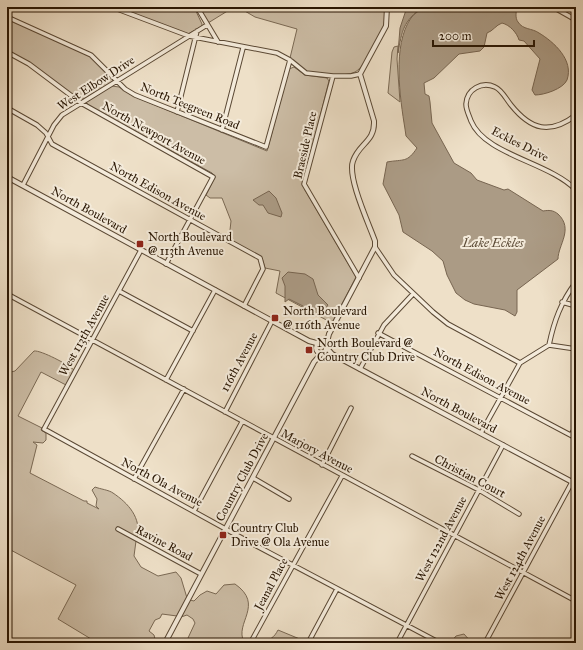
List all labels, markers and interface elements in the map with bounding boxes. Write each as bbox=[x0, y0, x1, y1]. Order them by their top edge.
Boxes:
scale bar bbox=[433, 22, 534, 48]
text: 200 m bbox=[439, 29, 472, 43]
street label: West Elbow Drive bbox=[55, 53, 137, 113]
street label: North Teegreen Road bbox=[138, 80, 242, 133]
street label: North Newport Avenue bbox=[100, 99, 208, 167]
street label: Braeside Place bbox=[290, 110, 320, 180]
street label: Eckles Drive bbox=[489, 124, 551, 164]
street label: North Edison Avenue bbox=[108, 159, 208, 223]
street label: North Boulevard bbox=[49, 184, 129, 236]
place label: North Boulevard @ 113th Avenue bbox=[148, 230, 232, 258]
water label: Lake Eckles bbox=[461, 235, 524, 251]
marker: North Boulevard @ 113th Avenue bbox=[135, 239, 145, 249]
street label: West 113th Avenue bbox=[56, 292, 112, 378]
place label: North Boulevard @ 116th Avenue bbox=[283, 304, 367, 332]
marker: North Boulevard @ 116th Avenue bbox=[270, 313, 280, 323]
street label: 116th Avenue bbox=[218, 330, 260, 394]
place label: North Boulevard @ Country Club Drive bbox=[317, 336, 415, 364]
marker: North Boulevard @ Country Club Drive bbox=[304, 345, 314, 355]
street label: North Edison Avenue bbox=[431, 345, 533, 407]
street label: North Boulevard bbox=[419, 384, 499, 436]
street label: Marjory Avenue bbox=[279, 426, 355, 476]
street label: Country Club Drive bbox=[213, 430, 271, 524]
street label: Christian Court bbox=[432, 451, 508, 501]
street label: North Ola Avenue bbox=[119, 455, 205, 509]
street label: West 122nd Avenue bbox=[413, 494, 469, 584]
street label: West 124th Avenue bbox=[492, 513, 548, 603]
place label: Country Club Drive @ Ola Avenue bbox=[231, 521, 329, 549]
street label: Ravine Road bbox=[133, 522, 195, 564]
marker: Country Club Drive @ Ola Avenue bbox=[218, 530, 228, 540]
street label: Jeanal Place bbox=[250, 555, 292, 615]

